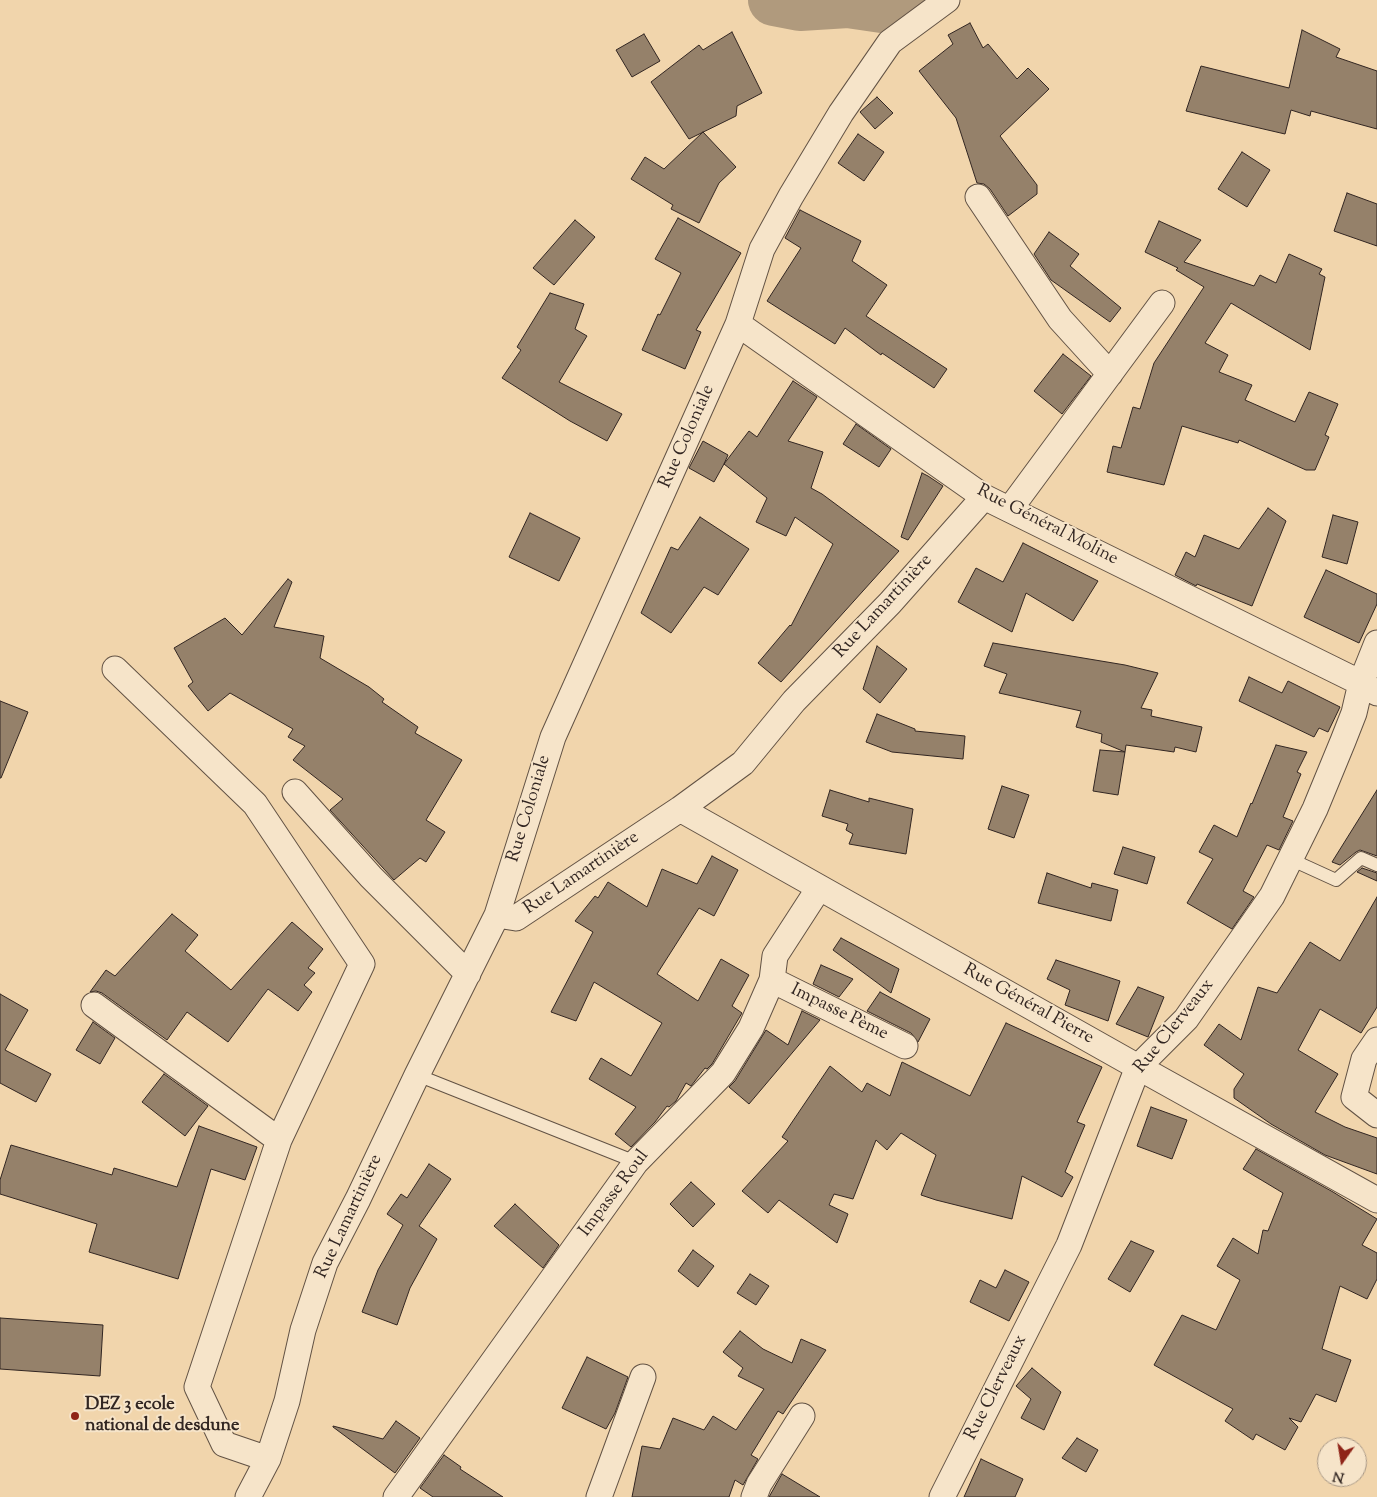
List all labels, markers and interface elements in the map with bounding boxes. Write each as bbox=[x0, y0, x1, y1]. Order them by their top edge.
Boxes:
street label: Rue Coloniale bbox=[656, 382, 720, 492]
street label: Rue Général Moline bbox=[973, 481, 1121, 571]
street label: Rue Lamartinière bbox=[830, 551, 938, 663]
street label: Rue Coloniale bbox=[503, 753, 557, 865]
street label: Rue Lamartinière bbox=[520, 828, 644, 920]
street label: Rue Général Pierre bbox=[959, 960, 1097, 1050]
street label: Rue Clerveaux bbox=[1130, 975, 1220, 1079]
street label: Impasse Pème bbox=[787, 980, 891, 1046]
street label: Impasse Roul bbox=[575, 1146, 655, 1242]
street label: Rue Lamartinière bbox=[312, 1152, 388, 1282]
street label: Rue Clerveaux bbox=[961, 1332, 1033, 1444]
place label: DEZ 3 ecole national de desdune bbox=[85, 1395, 239, 1438]
marker: DEZ 3 ecole national de desdune bbox=[69, 1410, 81, 1422]
north arrow bbox=[1317, 1437, 1367, 1487]
text: N bbox=[1331, 1465, 1347, 1487]

